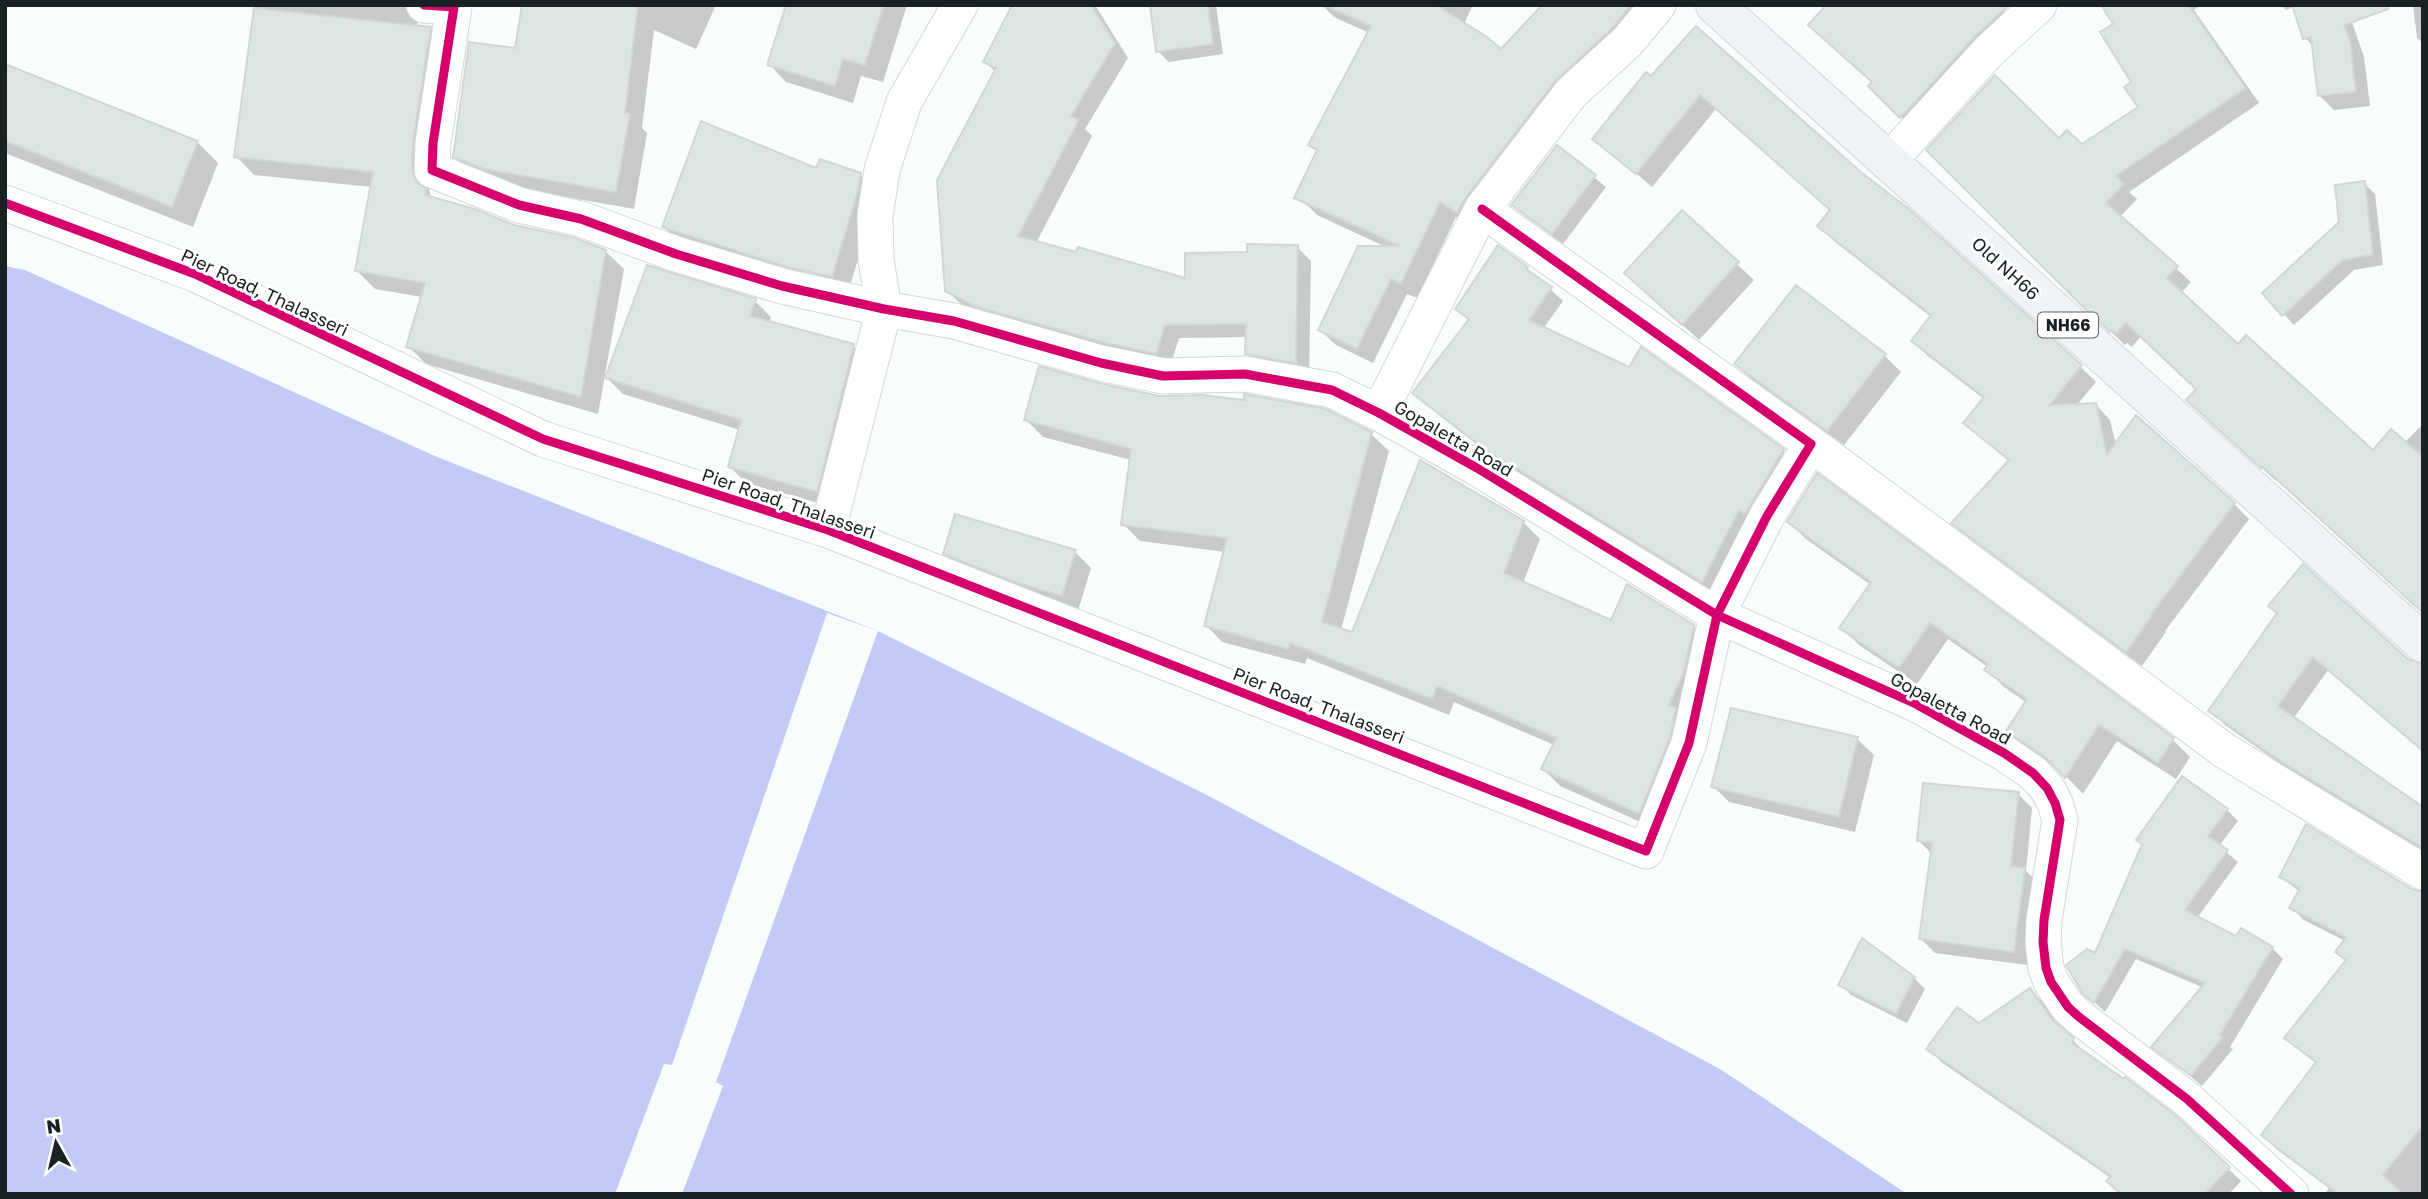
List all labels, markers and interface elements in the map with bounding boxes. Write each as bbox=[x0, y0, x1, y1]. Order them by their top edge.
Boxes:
street label: Old NH66 bbox=[1968, 232, 2044, 304]
street label: Pier Road, Thalasseri bbox=[178, 244, 352, 340]
road number: NH66 bbox=[2038, 312, 2098, 338]
street label: Gopaletta Road bbox=[1391, 395, 1517, 481]
street label: Pier Road, Thalasseri bbox=[699, 463, 879, 543]
street label: Pier Road, Thalasseri bbox=[1230, 662, 1408, 748]
street label: Gopaletta Road bbox=[1887, 667, 2015, 749]
north arrow bbox=[21, 1108, 91, 1178]
text: N bbox=[45, 1113, 62, 1138]

